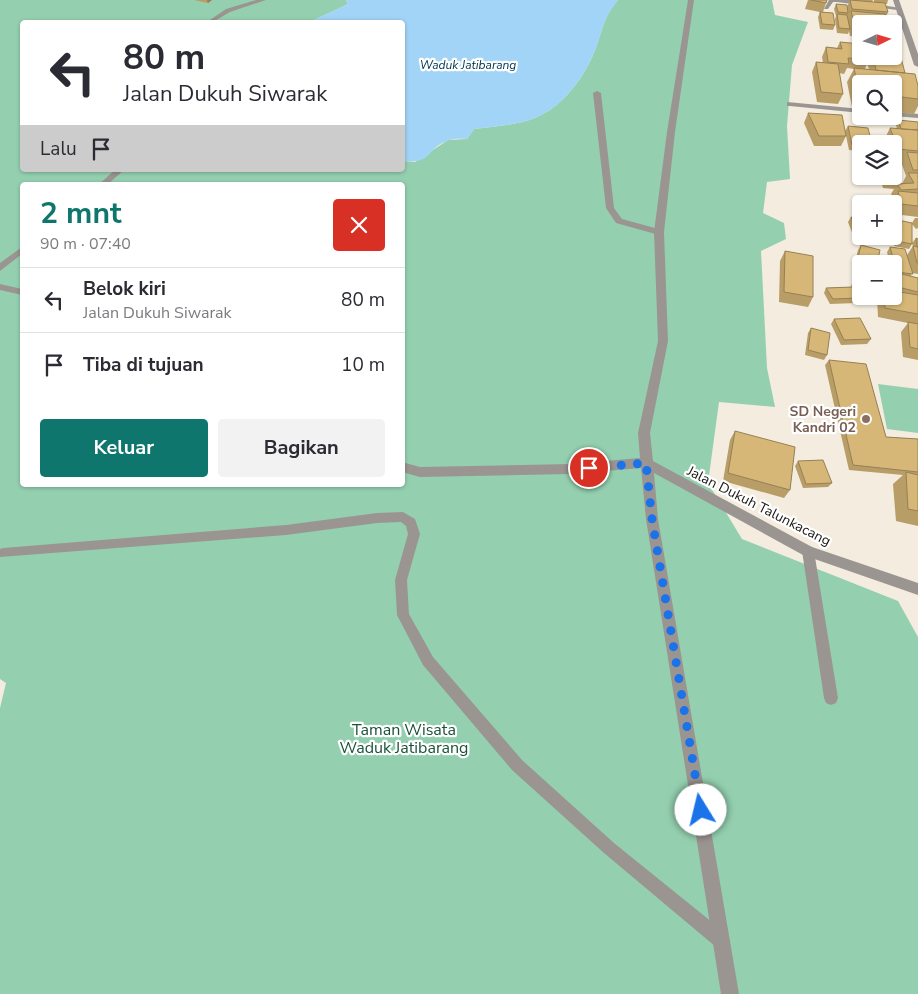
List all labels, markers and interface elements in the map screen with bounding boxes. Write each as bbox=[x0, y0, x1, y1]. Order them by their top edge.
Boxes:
north arrow bbox=[852, 15, 902, 65]
map controls bbox=[852, 15, 902, 305]
text: 80 m bbox=[123, 34, 205, 81]
icon: left bbox=[40, 40, 105, 105]
water label: Waduk Jatibarang bbox=[420, 57, 516, 73]
button: search bbox=[852, 75, 902, 125]
text: Jalan Dukuh Siwarak bbox=[123, 79, 327, 109]
icon: arrive bbox=[87, 135, 115, 163]
button: layers bbox=[852, 135, 902, 185]
text: Lalu bbox=[40, 136, 77, 162]
text: 2 mnt bbox=[40, 193, 121, 234]
button: + bbox=[852, 195, 902, 245]
button: close bbox=[333, 199, 385, 251]
text: 90 m · 07:40 bbox=[40, 233, 131, 255]
button: − bbox=[852, 255, 902, 305]
text: Belok kiri bbox=[83, 276, 166, 302]
icon: left bbox=[40, 286, 68, 314]
text: 80 m bbox=[341, 287, 385, 313]
text: Jalan Dukuh Siwarak bbox=[83, 302, 232, 324]
icon: arrive bbox=[40, 351, 68, 379]
text: Tiba di tujuan bbox=[83, 352, 204, 378]
text: 10 m bbox=[341, 352, 385, 378]
place label: SD Negeri Kandri 02 bbox=[790, 402, 856, 437]
marker: SD Negeri Kandri 02 bbox=[860, 413, 872, 425]
button: Keluar bbox=[40, 419, 208, 477]
button: Bagikan bbox=[218, 419, 385, 477]
pin bbox=[568, 447, 610, 489]
icon: arrive bbox=[575, 454, 603, 482]
street label: Jalan Dukuh Talunkacang bbox=[683, 461, 834, 551]
park label: Taman Wisata Waduk Jatibarang bbox=[340, 719, 468, 759]
position arrow bbox=[674, 783, 726, 835]

